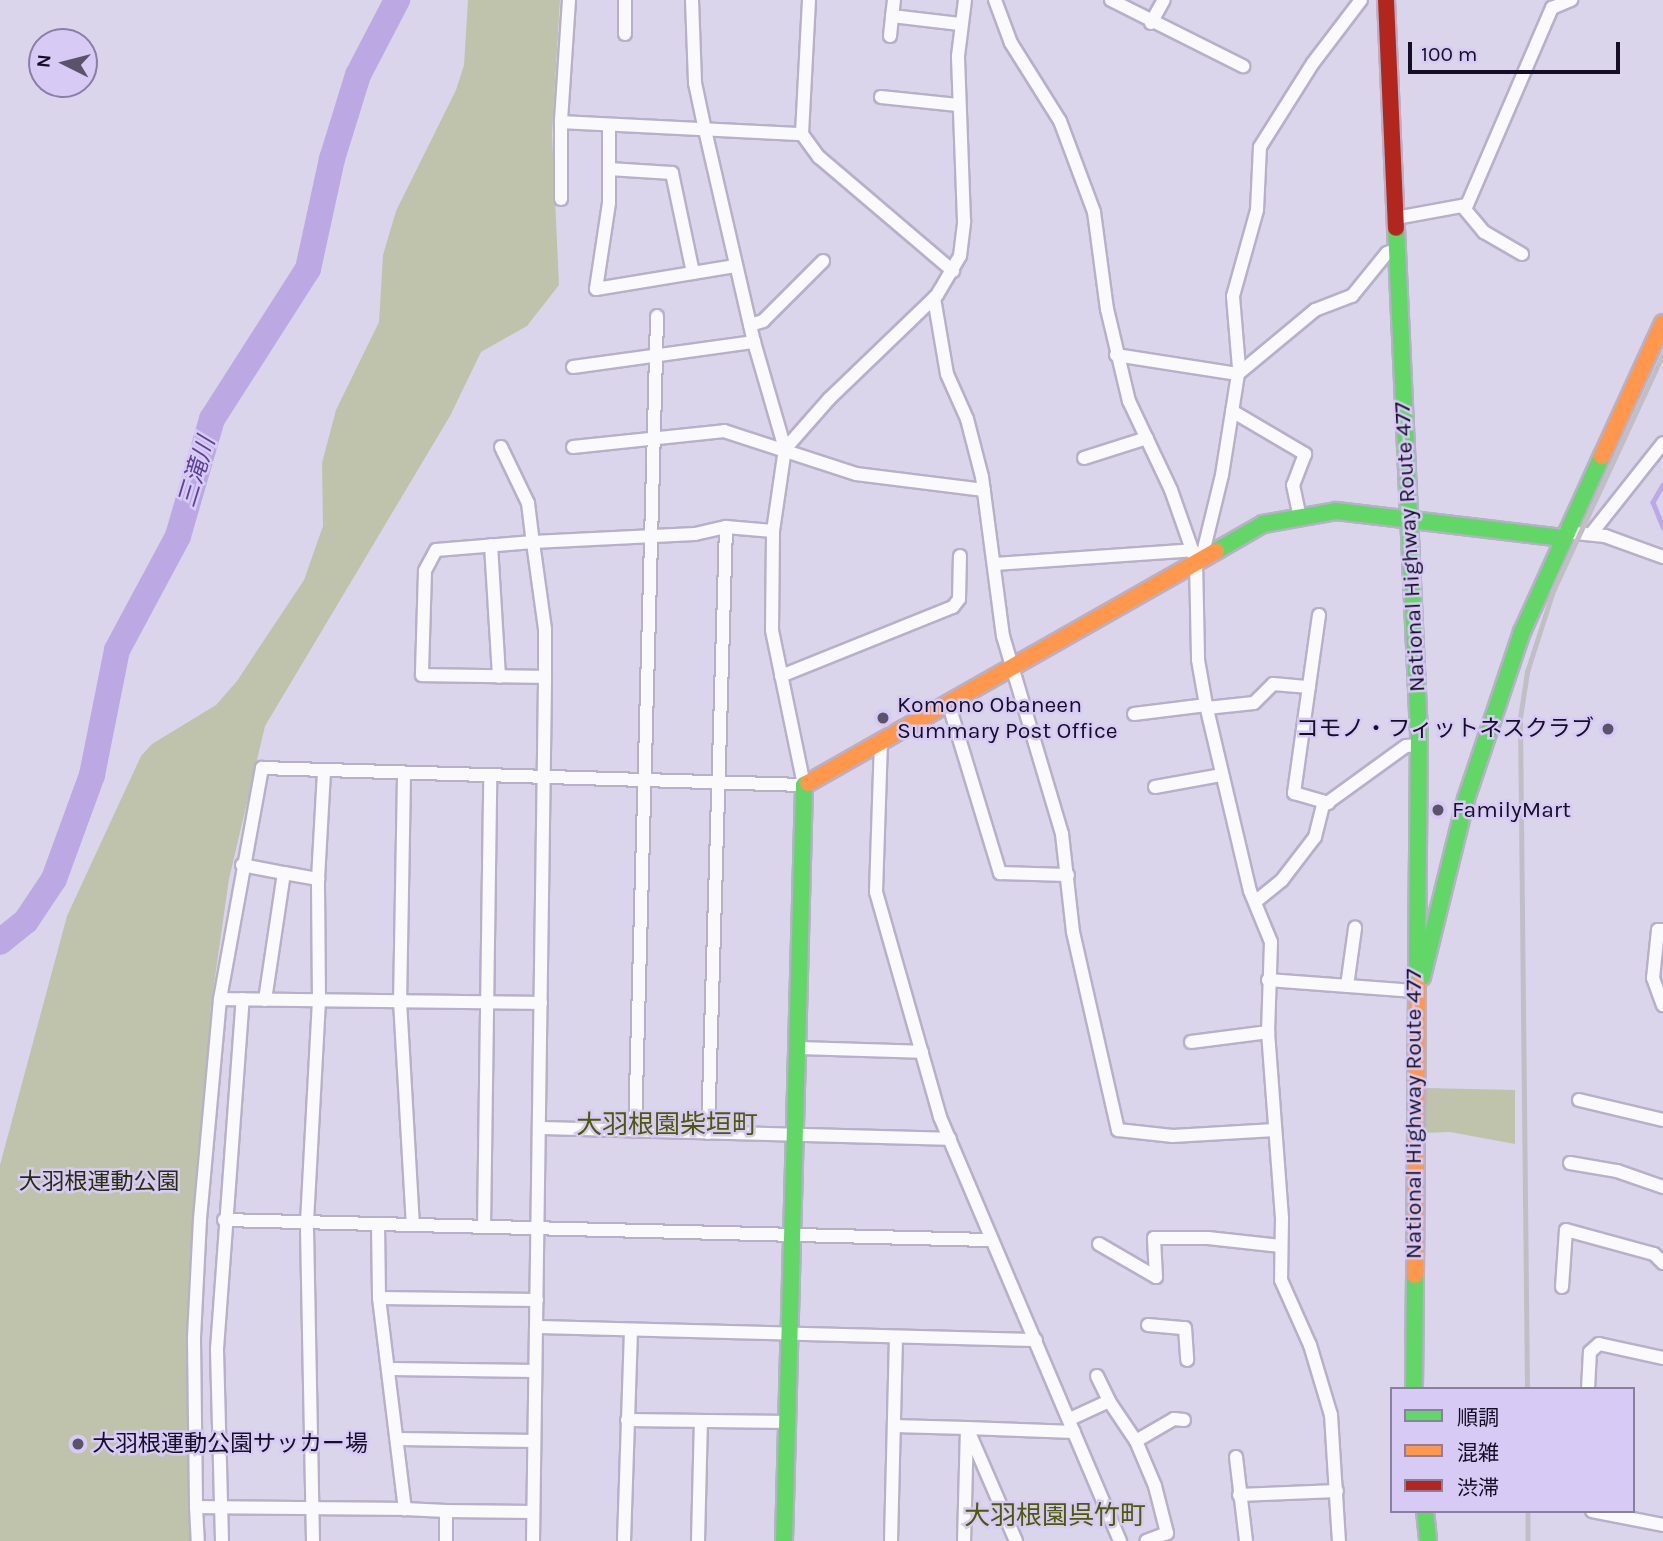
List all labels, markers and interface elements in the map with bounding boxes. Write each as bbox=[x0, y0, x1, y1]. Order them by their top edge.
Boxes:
north arrow bbox=[28, 28, 98, 98]
scale bar bbox=[1411, 28, 1623, 72]
text: 100 m bbox=[1421, 42, 1478, 66]
text: N bbox=[32, 53, 56, 69]
street label: National Highway Route 477 bbox=[1389, 401, 1431, 693]
water label: 三滝川 bbox=[173, 433, 221, 511]
place label: Komono Obaneen Summary Post Office bbox=[897, 691, 1118, 745]
marker: Komono Obaneen Summary Post Office bbox=[875, 710, 891, 726]
place label: コモノ・フィットネスクラブ bbox=[1295, 715, 1594, 743]
marker: コモノ・フィットネスクラブ bbox=[1600, 721, 1616, 737]
place label: FamilyMart bbox=[1452, 796, 1571, 824]
marker: FamilyMart bbox=[1430, 802, 1446, 818]
street label: National Highway Route 477 bbox=[1400, 969, 1428, 1259]
district label: 大羽根園柴垣町 bbox=[576, 1109, 758, 1141]
park label: 大羽根運動公園 bbox=[19, 1168, 179, 1196]
legend bbox=[1390, 1387, 1635, 1513]
text: 順調 bbox=[1457, 1406, 1499, 1430]
place label: 大羽根運動公園サッカー場 bbox=[92, 1430, 368, 1458]
marker: 大羽根運動公園サッカー場 bbox=[70, 1436, 86, 1452]
text: 混雑 bbox=[1457, 1441, 1499, 1465]
text: 渋滞 bbox=[1457, 1476, 1499, 1500]
district label: 大羽根園呉竹町 bbox=[964, 1500, 1146, 1532]

